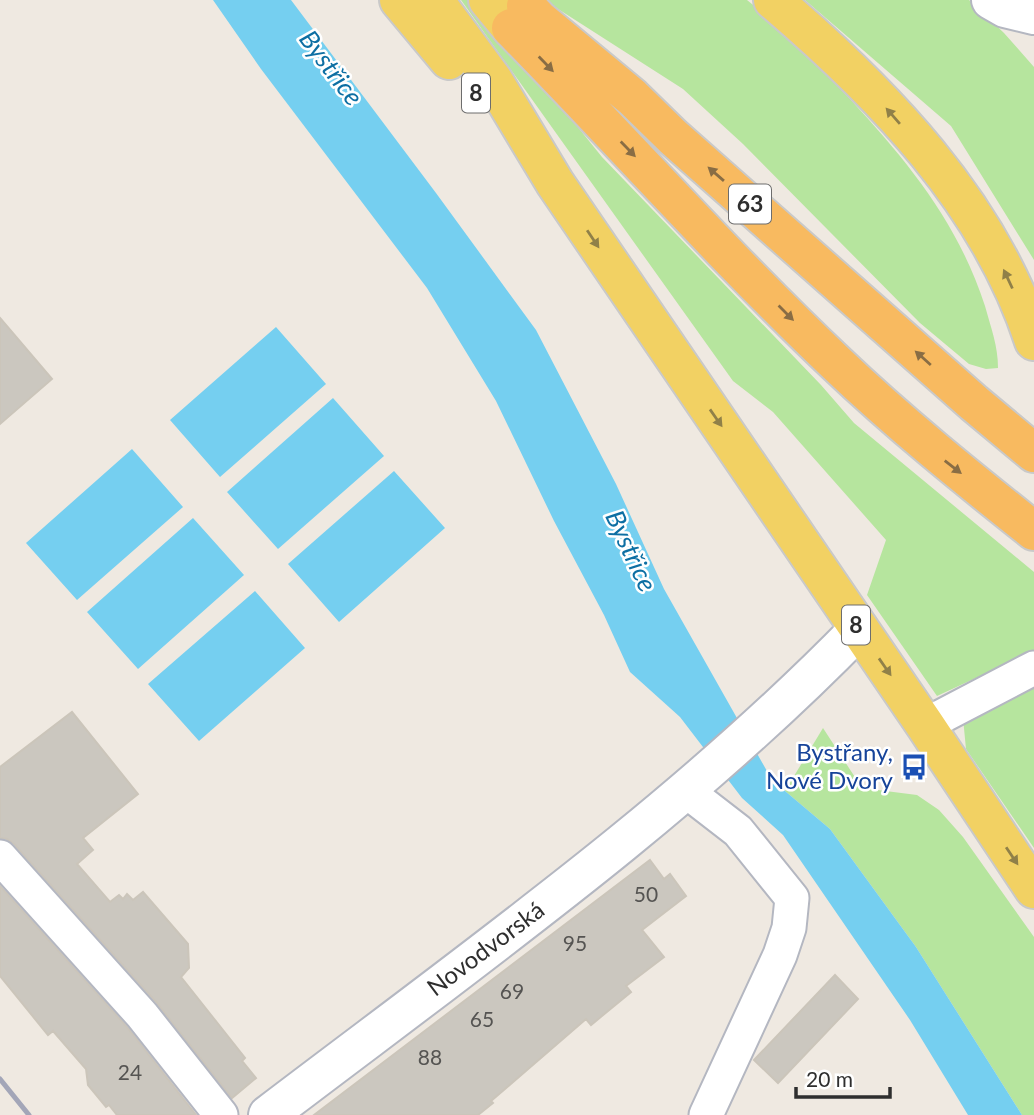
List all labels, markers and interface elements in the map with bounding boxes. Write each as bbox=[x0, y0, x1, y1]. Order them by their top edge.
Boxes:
water label: Bystřice bbox=[293, 23, 370, 111]
one-way arrow bbox=[537, 55, 553, 72]
road number: 8 bbox=[462, 74, 490, 113]
one-way arrow bbox=[886, 108, 902, 125]
one-way arrow bbox=[620, 140, 636, 158]
one-way arrow bbox=[707, 166, 725, 182]
road number: 63 bbox=[729, 184, 771, 224]
one-way arrow bbox=[586, 230, 599, 249]
one-way arrow bbox=[1002, 269, 1014, 289]
one-way arrow bbox=[777, 304, 793, 321]
one-way arrow bbox=[914, 351, 931, 366]
one-way arrow bbox=[709, 409, 723, 427]
one-way arrow bbox=[944, 459, 962, 474]
water label: Bystřice bbox=[599, 505, 665, 596]
road number: 8 bbox=[842, 606, 870, 645]
one-way arrow bbox=[878, 658, 892, 676]
place label: Bystřany, Nové Dvory bbox=[766, 737, 894, 794]
bus stop icon: Bystřany, Nové Dvory bbox=[899, 752, 929, 782]
one-way arrow bbox=[1005, 846, 1018, 865]
house number: 50 bbox=[634, 881, 658, 906]
street label: Novodvorská bbox=[421, 894, 549, 1001]
house number: 95 bbox=[563, 930, 587, 955]
house number: 69 bbox=[500, 978, 524, 1003]
house number: 65 bbox=[470, 1006, 494, 1031]
house number: 88 bbox=[418, 1044, 442, 1069]
scale bar bbox=[796, 1056, 890, 1100]
house number: 24 bbox=[118, 1059, 142, 1084]
text: 20 m bbox=[806, 1066, 853, 1091]

